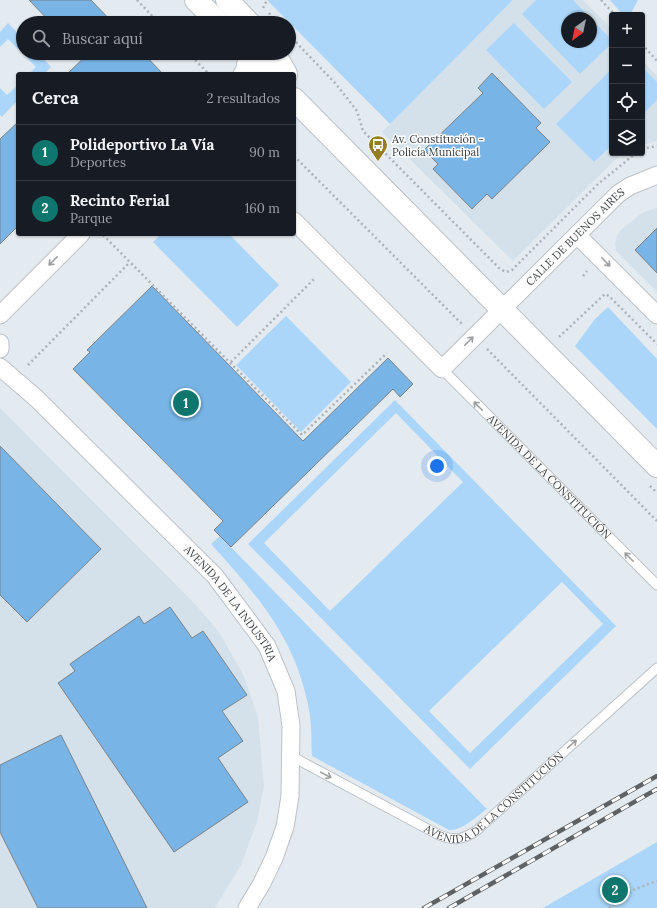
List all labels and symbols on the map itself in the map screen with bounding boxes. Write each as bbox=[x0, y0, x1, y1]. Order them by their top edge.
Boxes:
north arrow bbox=[561, 12, 597, 48]
place label: Av. Constitución - Policía Municipal bbox=[391, 132, 484, 159]
bus stop icon: Av. Constitución - Policía Municipal bbox=[367, 134, 389, 162]
street label: CALLE DE BUENOS AIRES bbox=[523, 185, 627, 289]
one-way arrow bbox=[48, 256, 58, 266]
one-way arrow bbox=[601, 257, 611, 267]
one-way arrow bbox=[464, 336, 474, 346]
pin: 1 bbox=[173, 388, 199, 418]
one-way arrow bbox=[473, 401, 483, 411]
street label: AVENIDA DE LA CONSTITUCIÓN bbox=[484, 411, 614, 542]
your location bbox=[427, 456, 447, 476]
street label: AVENIDA DE LA INDUSTRIA bbox=[180, 541, 280, 664]
one-way arrow bbox=[625, 552, 634, 562]
one-way arrow bbox=[567, 740, 577, 749]
street label: AVENIDA DE LA CONSTITUCIÓN bbox=[421, 749, 566, 846]
one-way arrow bbox=[320, 771, 332, 779]
pin: 2 bbox=[602, 875, 628, 905]

